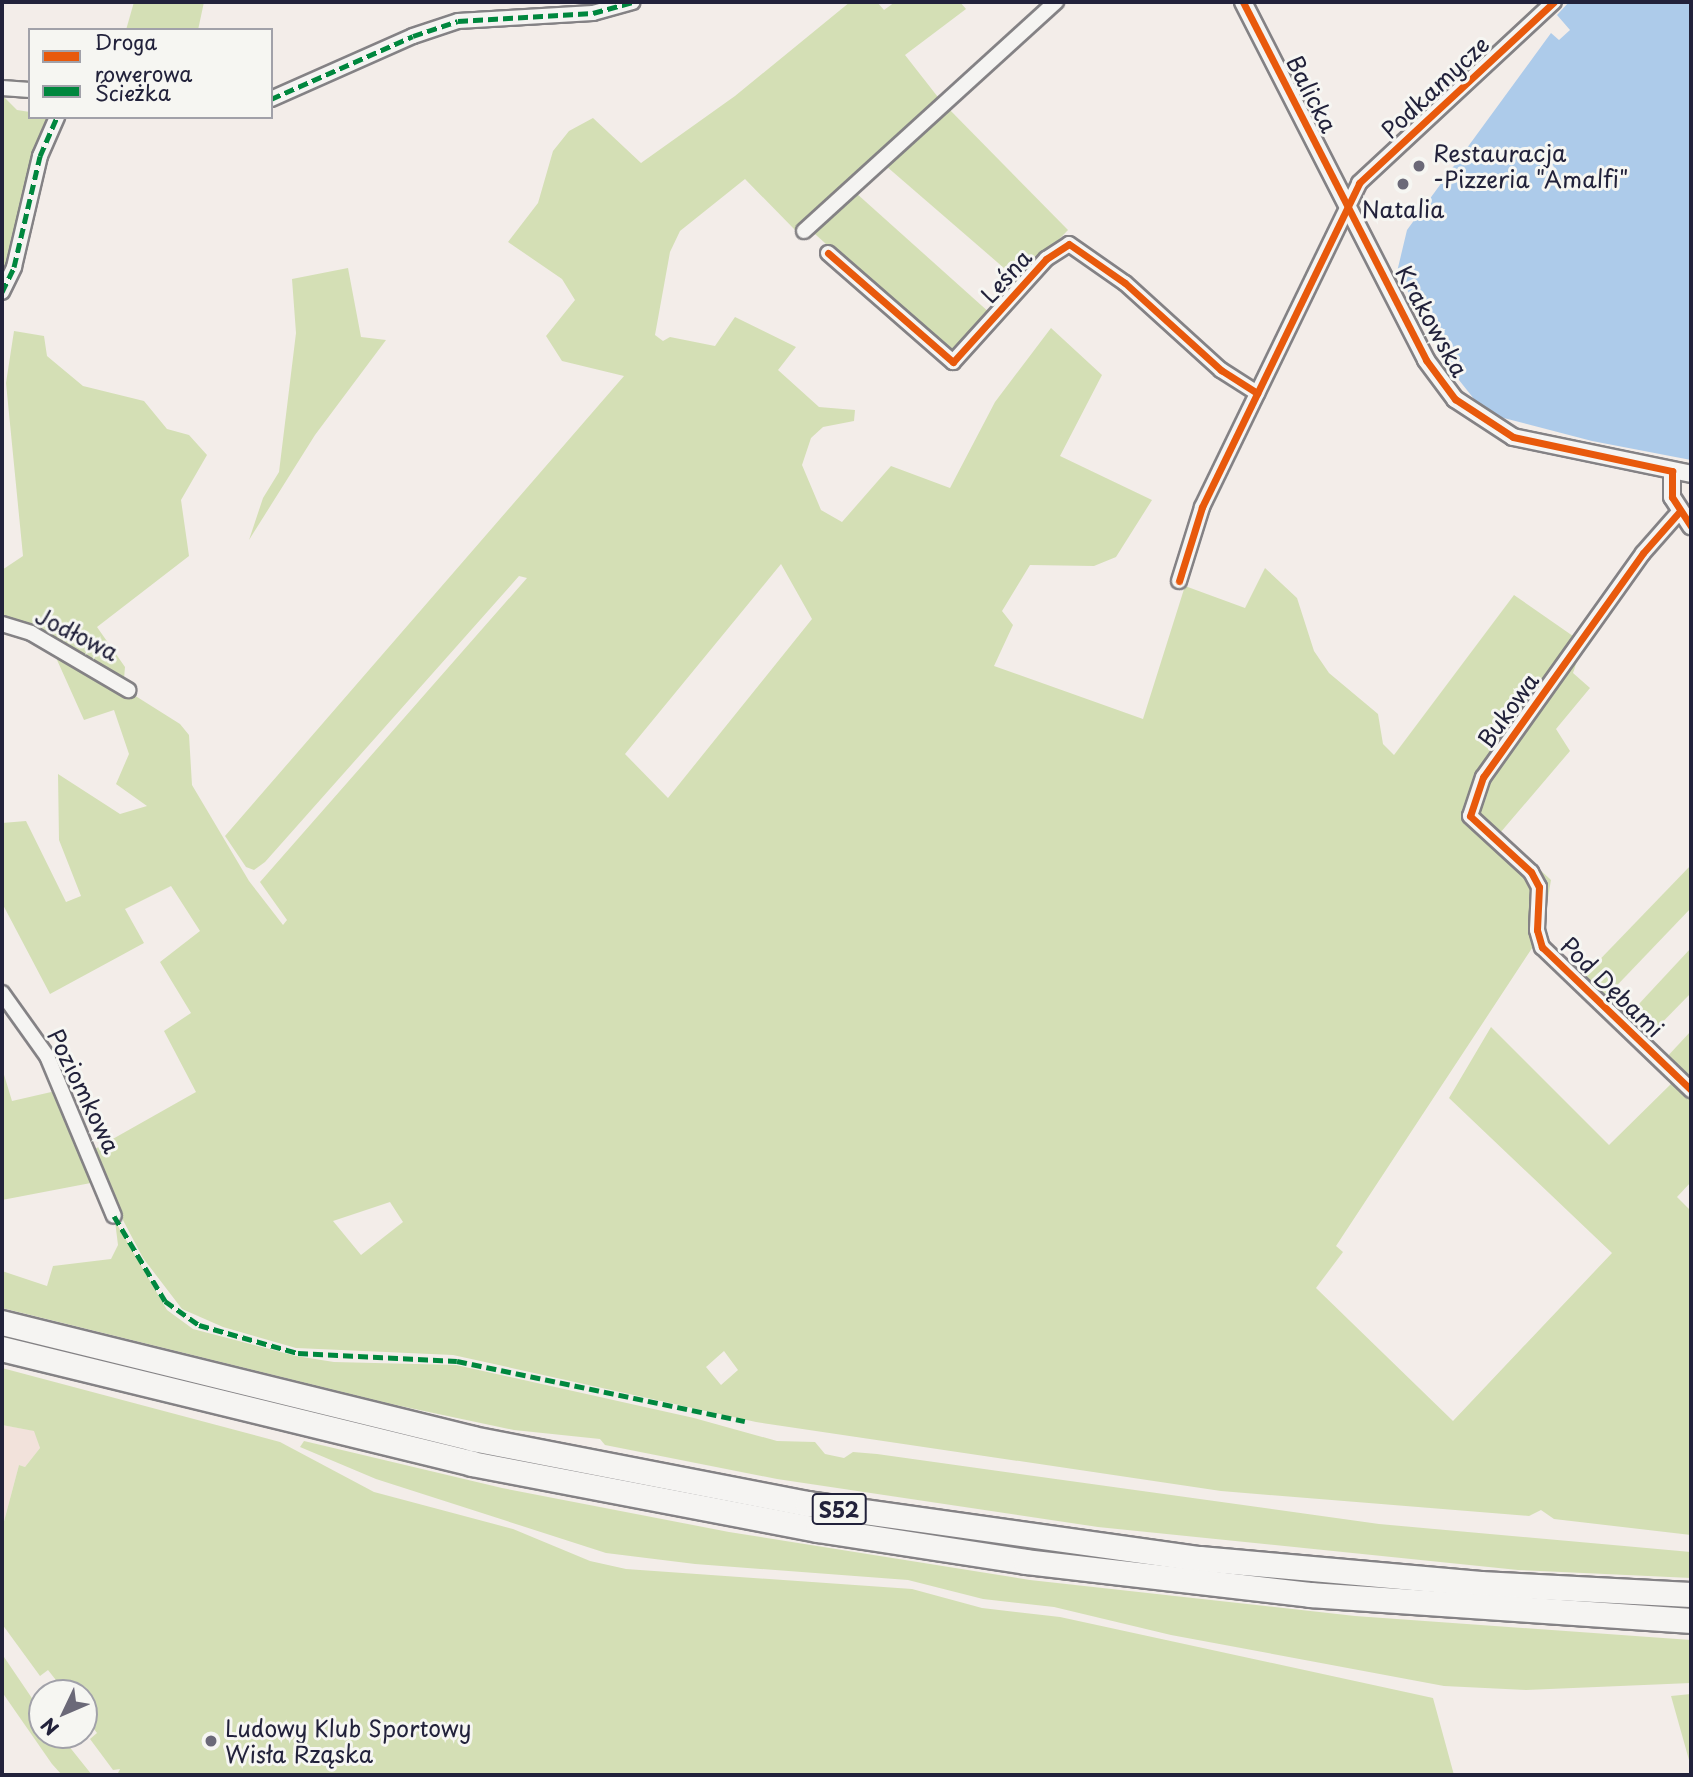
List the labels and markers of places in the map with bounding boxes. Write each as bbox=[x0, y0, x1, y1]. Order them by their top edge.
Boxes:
place label: Restauracja -Pizzeria "Amalfi" bbox=[1433, 139, 1630, 193]
marker: Restauracja -Pizzeria "Amalfi" bbox=[1411, 158, 1427, 174]
marker: Natalia bbox=[1395, 176, 1411, 192]
place label: Natalia bbox=[1362, 195, 1444, 223]
place label: Ludowy Klub Sportowy Wisła Rząska bbox=[225, 1714, 473, 1768]
marker: Ludowy Klub Sportowy Wisła Rząska bbox=[203, 1733, 219, 1749]

